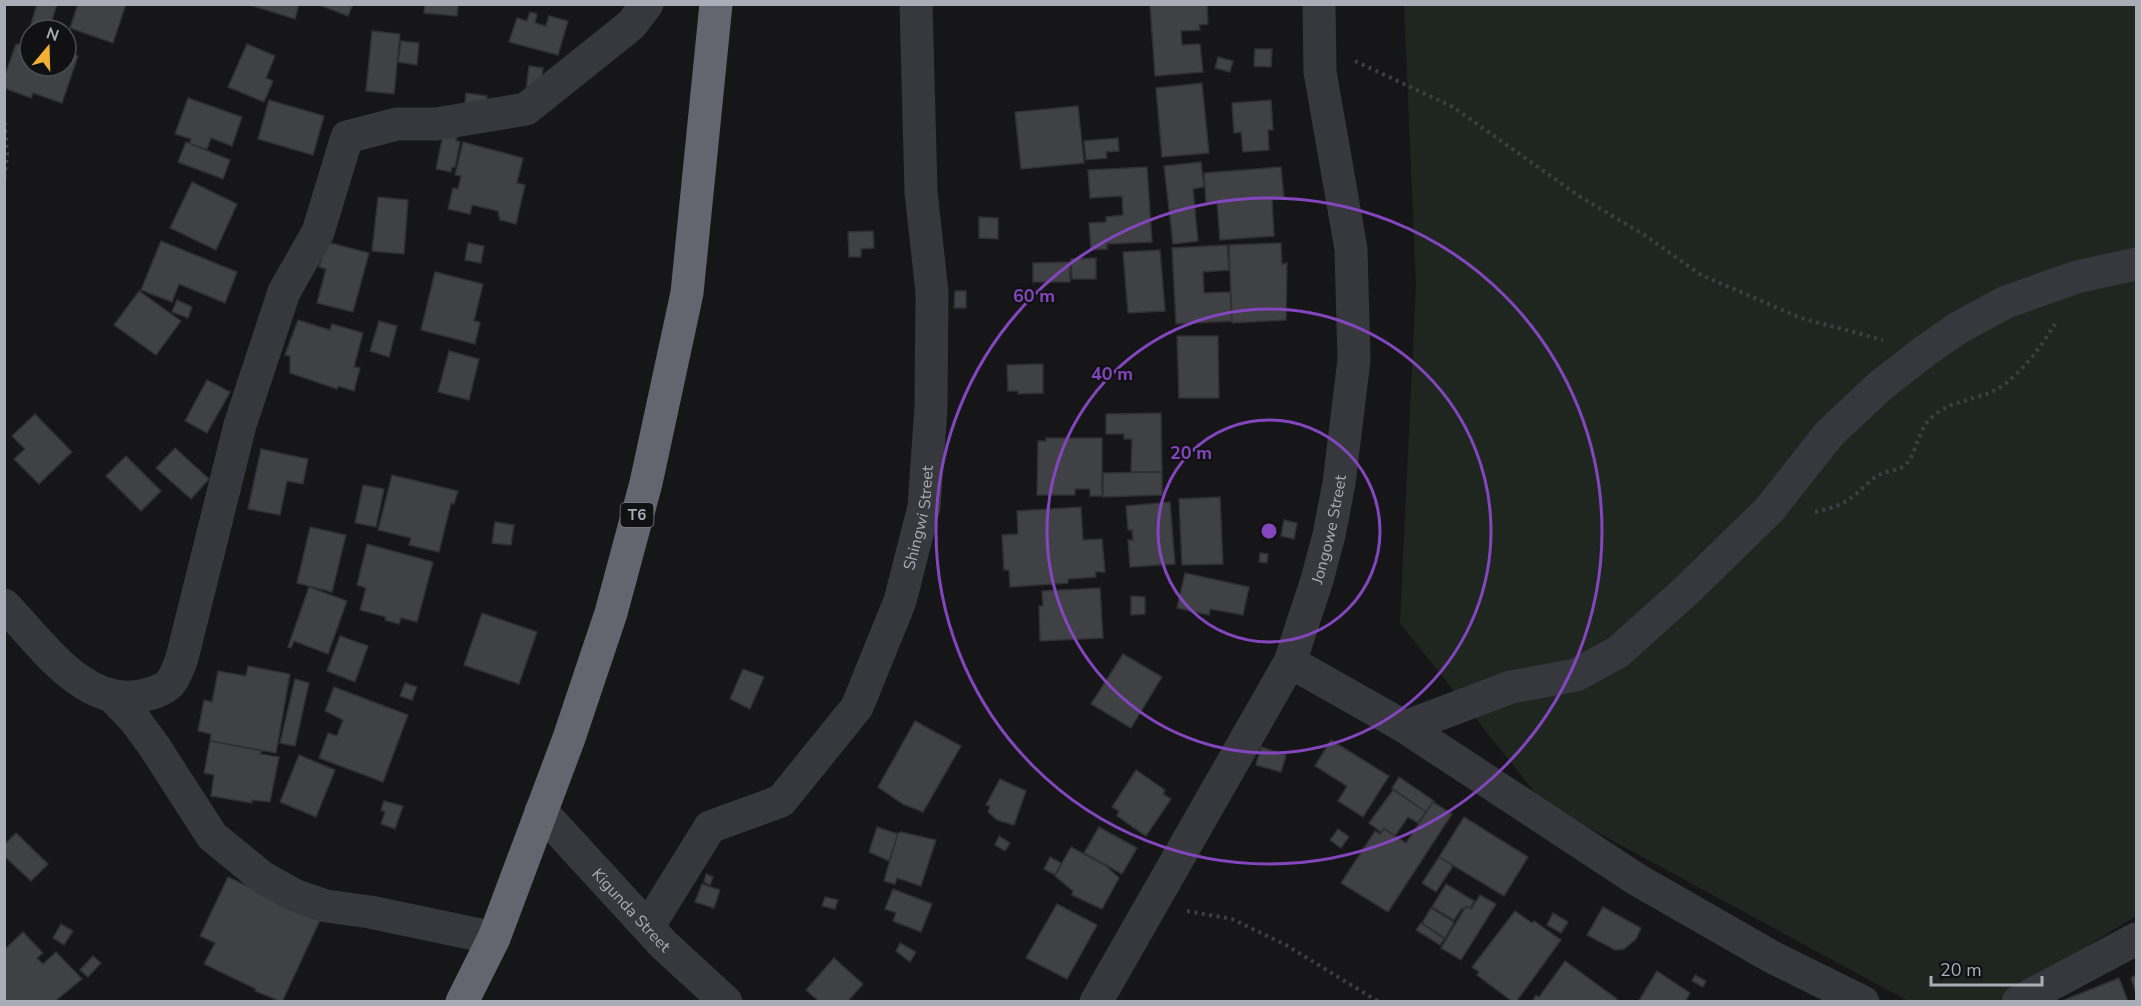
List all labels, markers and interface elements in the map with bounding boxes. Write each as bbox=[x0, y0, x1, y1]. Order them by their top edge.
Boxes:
north arrow bbox=[18, 18, 78, 78]
text: N bbox=[43, 22, 62, 47]
text: 60 m bbox=[1013, 284, 1055, 308]
text: 40 m bbox=[1091, 362, 1133, 386]
text: 20 m bbox=[1170, 441, 1212, 465]
street label: Shingwi Street bbox=[898, 464, 939, 573]
street label: Jongowe Street bbox=[1306, 473, 1352, 588]
road number: T6 bbox=[620, 503, 654, 527]
centre of rings bbox=[1259, 521, 1279, 541]
street label: Kigunda Street bbox=[587, 864, 675, 958]
scale bar bbox=[1931, 949, 2042, 987]
text: 20 m bbox=[1940, 958, 1982, 982]

